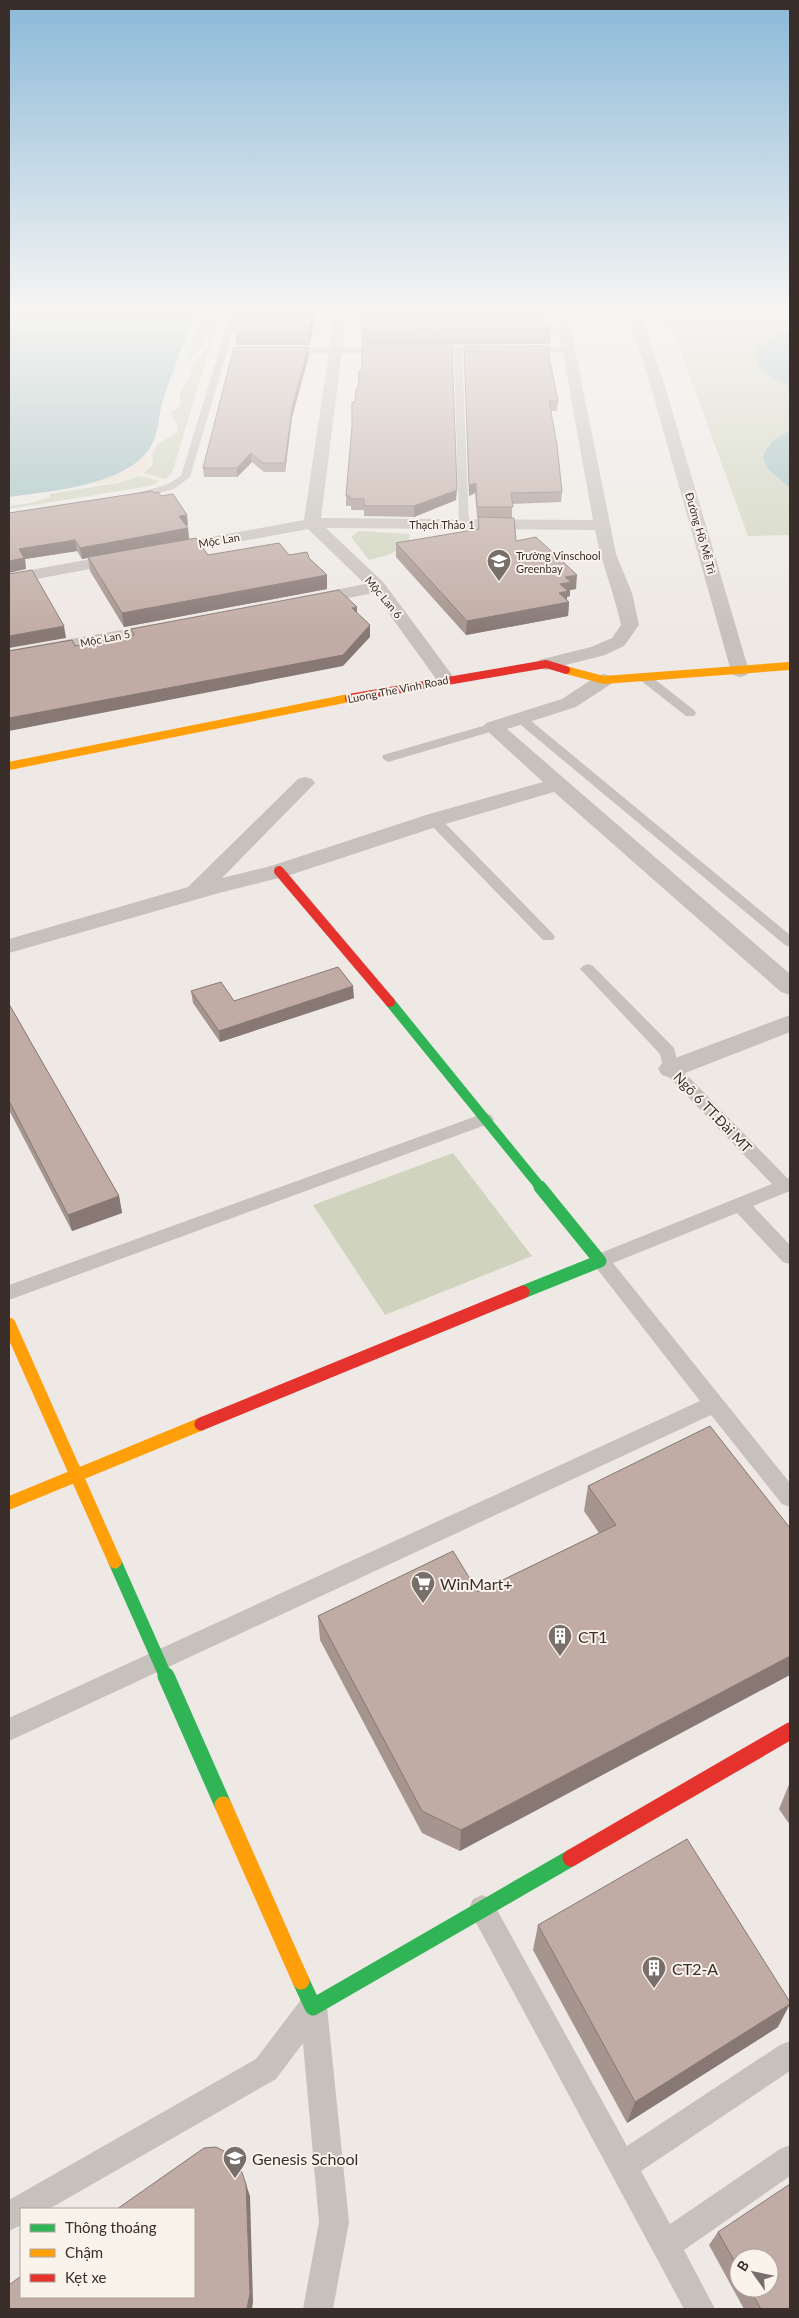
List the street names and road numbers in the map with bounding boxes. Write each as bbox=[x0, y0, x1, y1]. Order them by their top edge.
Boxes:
street label: Đường Hồ Mễ Trì bbox=[683, 491, 719, 576]
street label: Thạch Thảo 1 bbox=[409, 518, 475, 531]
street label: Mộc Lan bbox=[197, 530, 241, 550]
street label: Mộc Lan 6 bbox=[363, 573, 405, 621]
street label: Mộc Lan 5 bbox=[79, 627, 131, 649]
street label: Luong The Vinh Road bbox=[346, 673, 450, 705]
street label: Ngõ 6 TT.Đài MT bbox=[670, 1068, 756, 1156]

